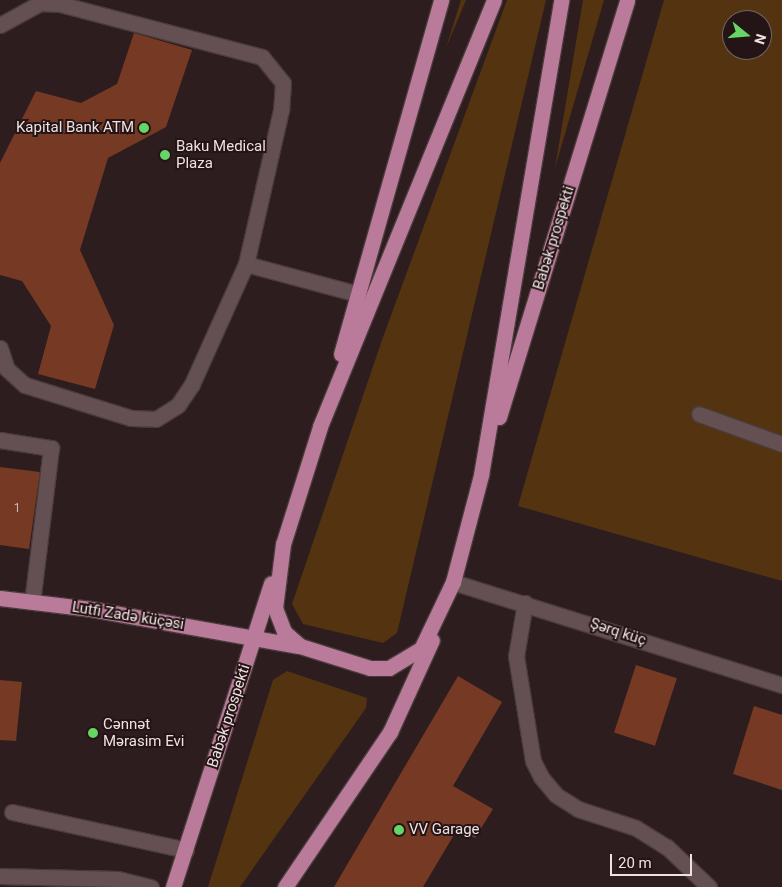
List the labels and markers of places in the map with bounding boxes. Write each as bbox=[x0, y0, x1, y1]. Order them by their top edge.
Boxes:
place label: Kapital Bank ATM bbox=[16, 119, 134, 137]
marker: Kapital Bank ATM bbox=[138, 122, 150, 134]
place label: Baku Medical Plaza bbox=[176, 137, 266, 172]
marker: Baku Medical Plaza bbox=[158, 148, 172, 162]
place label: Cənnət Mərasim Evi bbox=[103, 715, 184, 750]
marker: Cənnət Mərasim Evi bbox=[87, 727, 99, 739]
place label: VV Garage bbox=[409, 821, 480, 839]
marker: VV Garage bbox=[393, 824, 405, 836]

